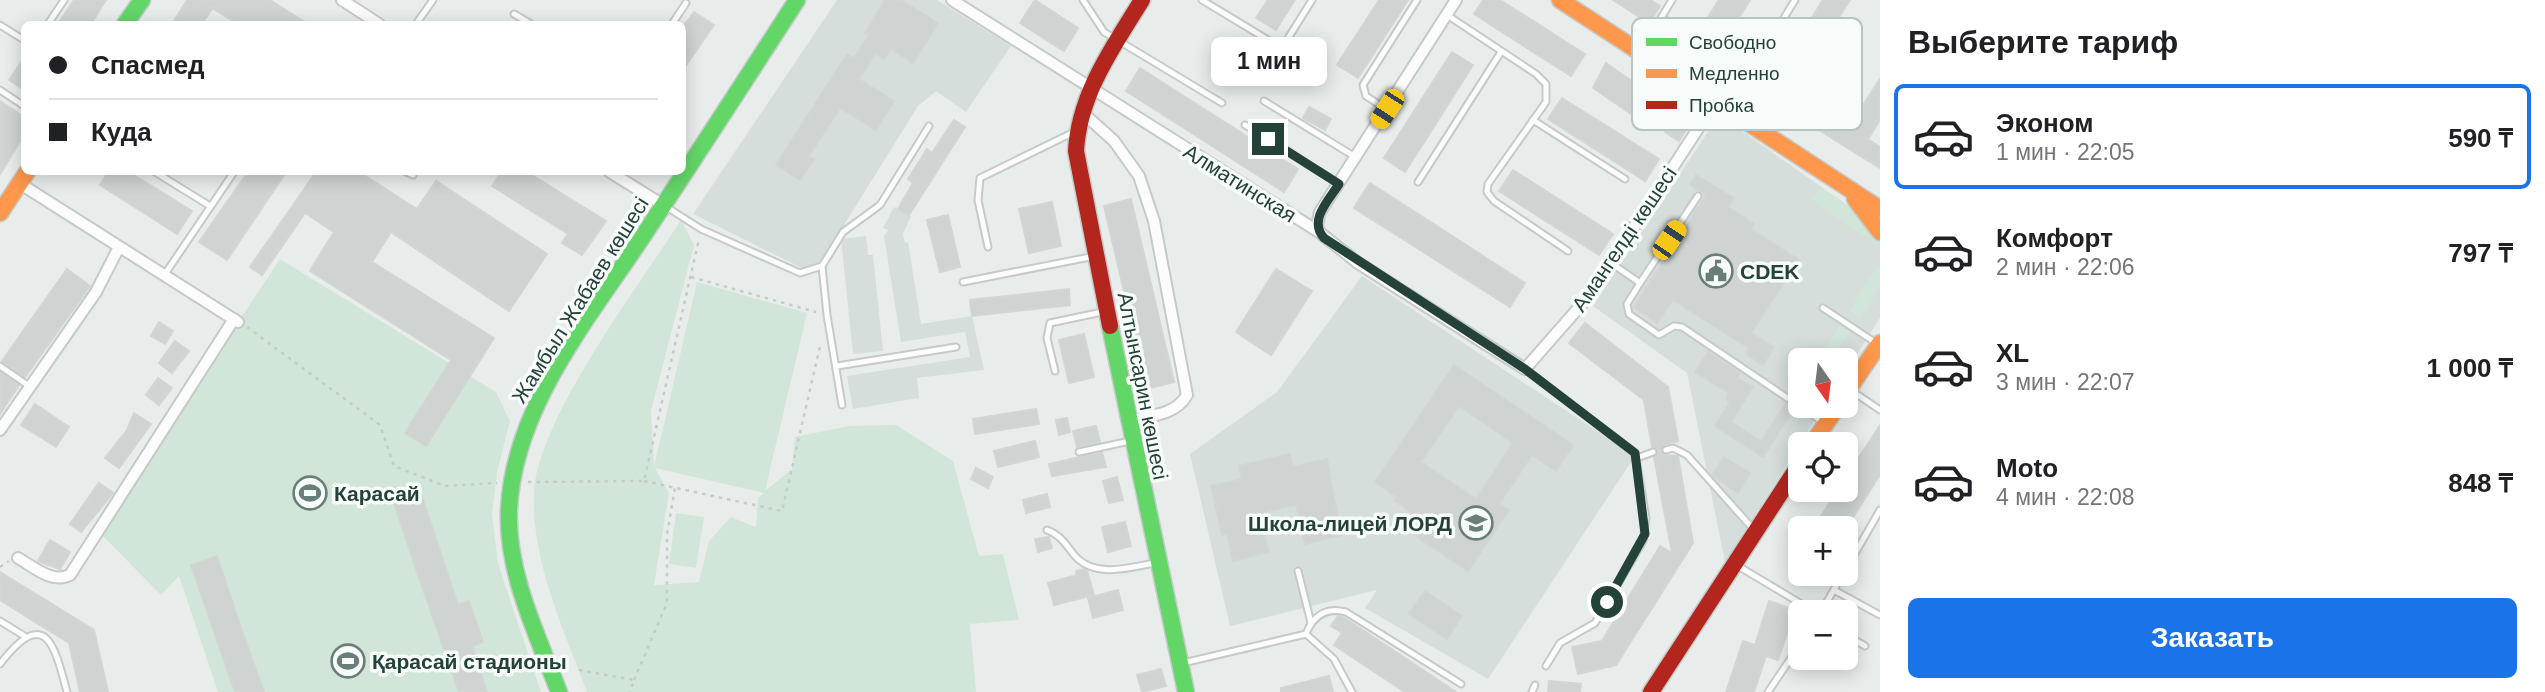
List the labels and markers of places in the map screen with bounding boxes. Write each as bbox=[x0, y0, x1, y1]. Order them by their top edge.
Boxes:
public building icon: CDEK bbox=[1697, 252, 1735, 290]
place label: CDEK bbox=[1740, 260, 1800, 283]
sports icon: Карасай bbox=[291, 474, 329, 512]
place label: Карасай bbox=[334, 482, 420, 505]
school or university icon: Школа-лицей ЛОРД bbox=[1457, 504, 1495, 542]
place label: Школа-лицей ЛОРД bbox=[1248, 512, 1452, 535]
sports icon: Қарасай стадионы bbox=[329, 642, 367, 680]
place label: Қарасай стадионы bbox=[372, 650, 567, 673]

